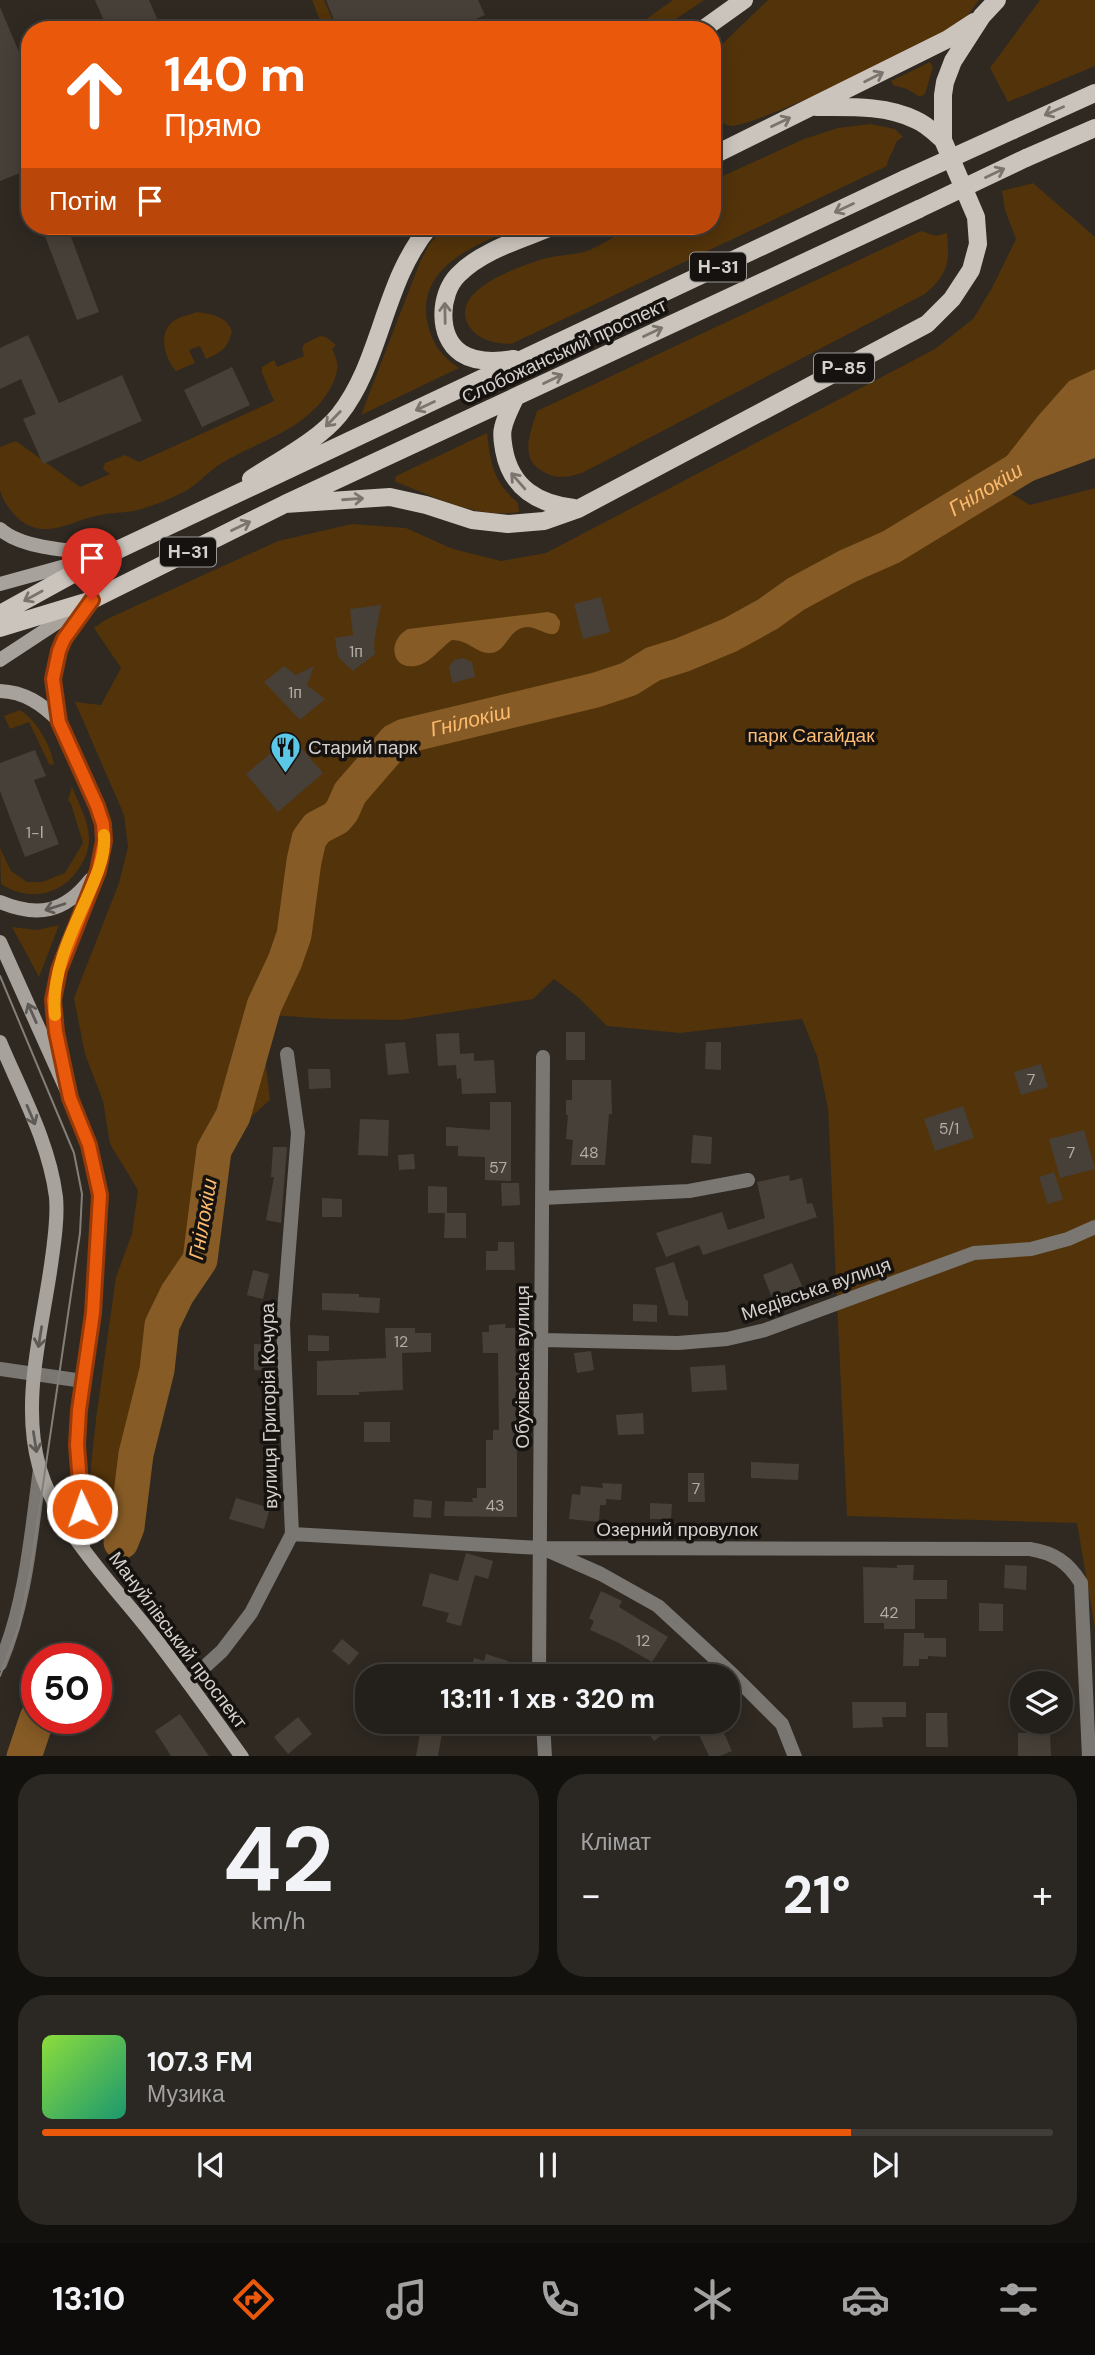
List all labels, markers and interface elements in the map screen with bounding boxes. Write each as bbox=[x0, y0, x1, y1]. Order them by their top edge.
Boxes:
text: 140 m bbox=[164, 42, 306, 106]
icon: ahead bbox=[49, 49, 140, 140]
one-way arrow bbox=[863, 69, 884, 83]
text: Прямо bbox=[164, 104, 262, 146]
one-way arrow bbox=[1044, 105, 1065, 118]
one-way arrow bbox=[770, 115, 791, 129]
one-way arrow bbox=[984, 166, 1005, 179]
icon: arrive bbox=[131, 182, 169, 220]
text: Потім bbox=[49, 184, 117, 218]
one-way arrow bbox=[833, 202, 855, 215]
road number: Н-31 bbox=[690, 253, 746, 282]
street label: Слобожанський проспект bbox=[457, 292, 671, 410]
one-way arrow bbox=[438, 302, 452, 325]
one-way arrow bbox=[642, 325, 663, 338]
road number: Р-85 bbox=[814, 354, 874, 382]
one-way arrow bbox=[542, 372, 563, 386]
one-way arrow bbox=[415, 400, 436, 413]
one-way arrow bbox=[325, 411, 342, 428]
water label: Гнілокіш bbox=[943, 456, 1028, 523]
one-way arrow bbox=[510, 472, 526, 490]
one-way arrow bbox=[342, 492, 364, 505]
one-way arrow bbox=[230, 519, 251, 533]
pin bbox=[62, 528, 122, 600]
road number: Н-31 bbox=[160, 538, 216, 566]
icon: arrive bbox=[73, 539, 111, 577]
one-way arrow bbox=[23, 590, 44, 603]
house number: 1п bbox=[349, 641, 363, 662]
house number: 1п bbox=[288, 682, 302, 703]
water label: Гнілокіш bbox=[427, 697, 514, 743]
park label: парк Сагайдак bbox=[748, 723, 875, 748]
restaurant icon: Старий парк bbox=[268, 730, 302, 774]
place label: Старий парк bbox=[308, 735, 418, 760]
house number: 1-І bbox=[26, 822, 44, 843]
one-way arrow bbox=[44, 901, 66, 914]
one-way arrow bbox=[25, 1003, 38, 1024]
house number: 7 bbox=[1027, 1069, 1035, 1090]
one-way arrow bbox=[25, 1104, 38, 1125]
house number: 5/1 bbox=[939, 1118, 959, 1139]
house number: 48 bbox=[579, 1142, 599, 1163]
house number: 7 bbox=[1067, 1142, 1075, 1163]
house number: 57 bbox=[489, 1157, 507, 1178]
water label: Гнілокіш bbox=[182, 1176, 224, 1262]
street label: Медівська вулиця bbox=[738, 1252, 894, 1326]
street label: Обухівська вулиця bbox=[510, 1285, 535, 1449]
street label: вулиця Григорія Кочура bbox=[255, 1302, 283, 1509]
one-way arrow bbox=[33, 1326, 46, 1348]
house number: 12 bbox=[394, 1331, 408, 1352]
one-way arrow bbox=[29, 1430, 42, 1453]
position arrow bbox=[45, 1472, 119, 1546]
house number: 7 bbox=[692, 1478, 700, 1499]
house number: 43 bbox=[485, 1495, 505, 1516]
street label: Озерний провулок bbox=[596, 1517, 758, 1542]
street label: Мануйлівський проспект bbox=[103, 1546, 253, 1734]
house number: 42 bbox=[880, 1602, 898, 1623]
house number: 12 bbox=[636, 1630, 650, 1651]
speed limit sign: 50 bbox=[21, 1643, 112, 1734]
map controls bbox=[1010, 1671, 1073, 1734]
button: layers bbox=[1010, 1671, 1073, 1734]
text: 13:11 · 1 хв · 320 m bbox=[440, 1682, 655, 1716]
text: 42 bbox=[222, 1801, 334, 1919]
text: Клімат bbox=[581, 1827, 651, 1857]
text: 21° bbox=[783, 1861, 851, 1929]
text: − bbox=[581, 1870, 601, 1920]
text: + bbox=[1032, 1870, 1053, 1920]
text: km/h bbox=[251, 1906, 305, 1936]
text: 107.3 FM bbox=[147, 2045, 253, 2079]
text: Музика bbox=[147, 2079, 225, 2109]
icon: previous bbox=[192, 2146, 230, 2184]
icon: pause bbox=[529, 2146, 567, 2184]
icon: next bbox=[866, 2146, 904, 2184]
icon: directions bbox=[229, 2275, 278, 2324]
icon: music bbox=[382, 2275, 431, 2324]
icon: phone bbox=[535, 2275, 584, 2324]
icon: climate bbox=[688, 2275, 737, 2324]
icon: car bbox=[841, 2275, 890, 2324]
icon: filters bbox=[994, 2275, 1043, 2324]
text: 13:10 bbox=[52, 2278, 125, 2320]

